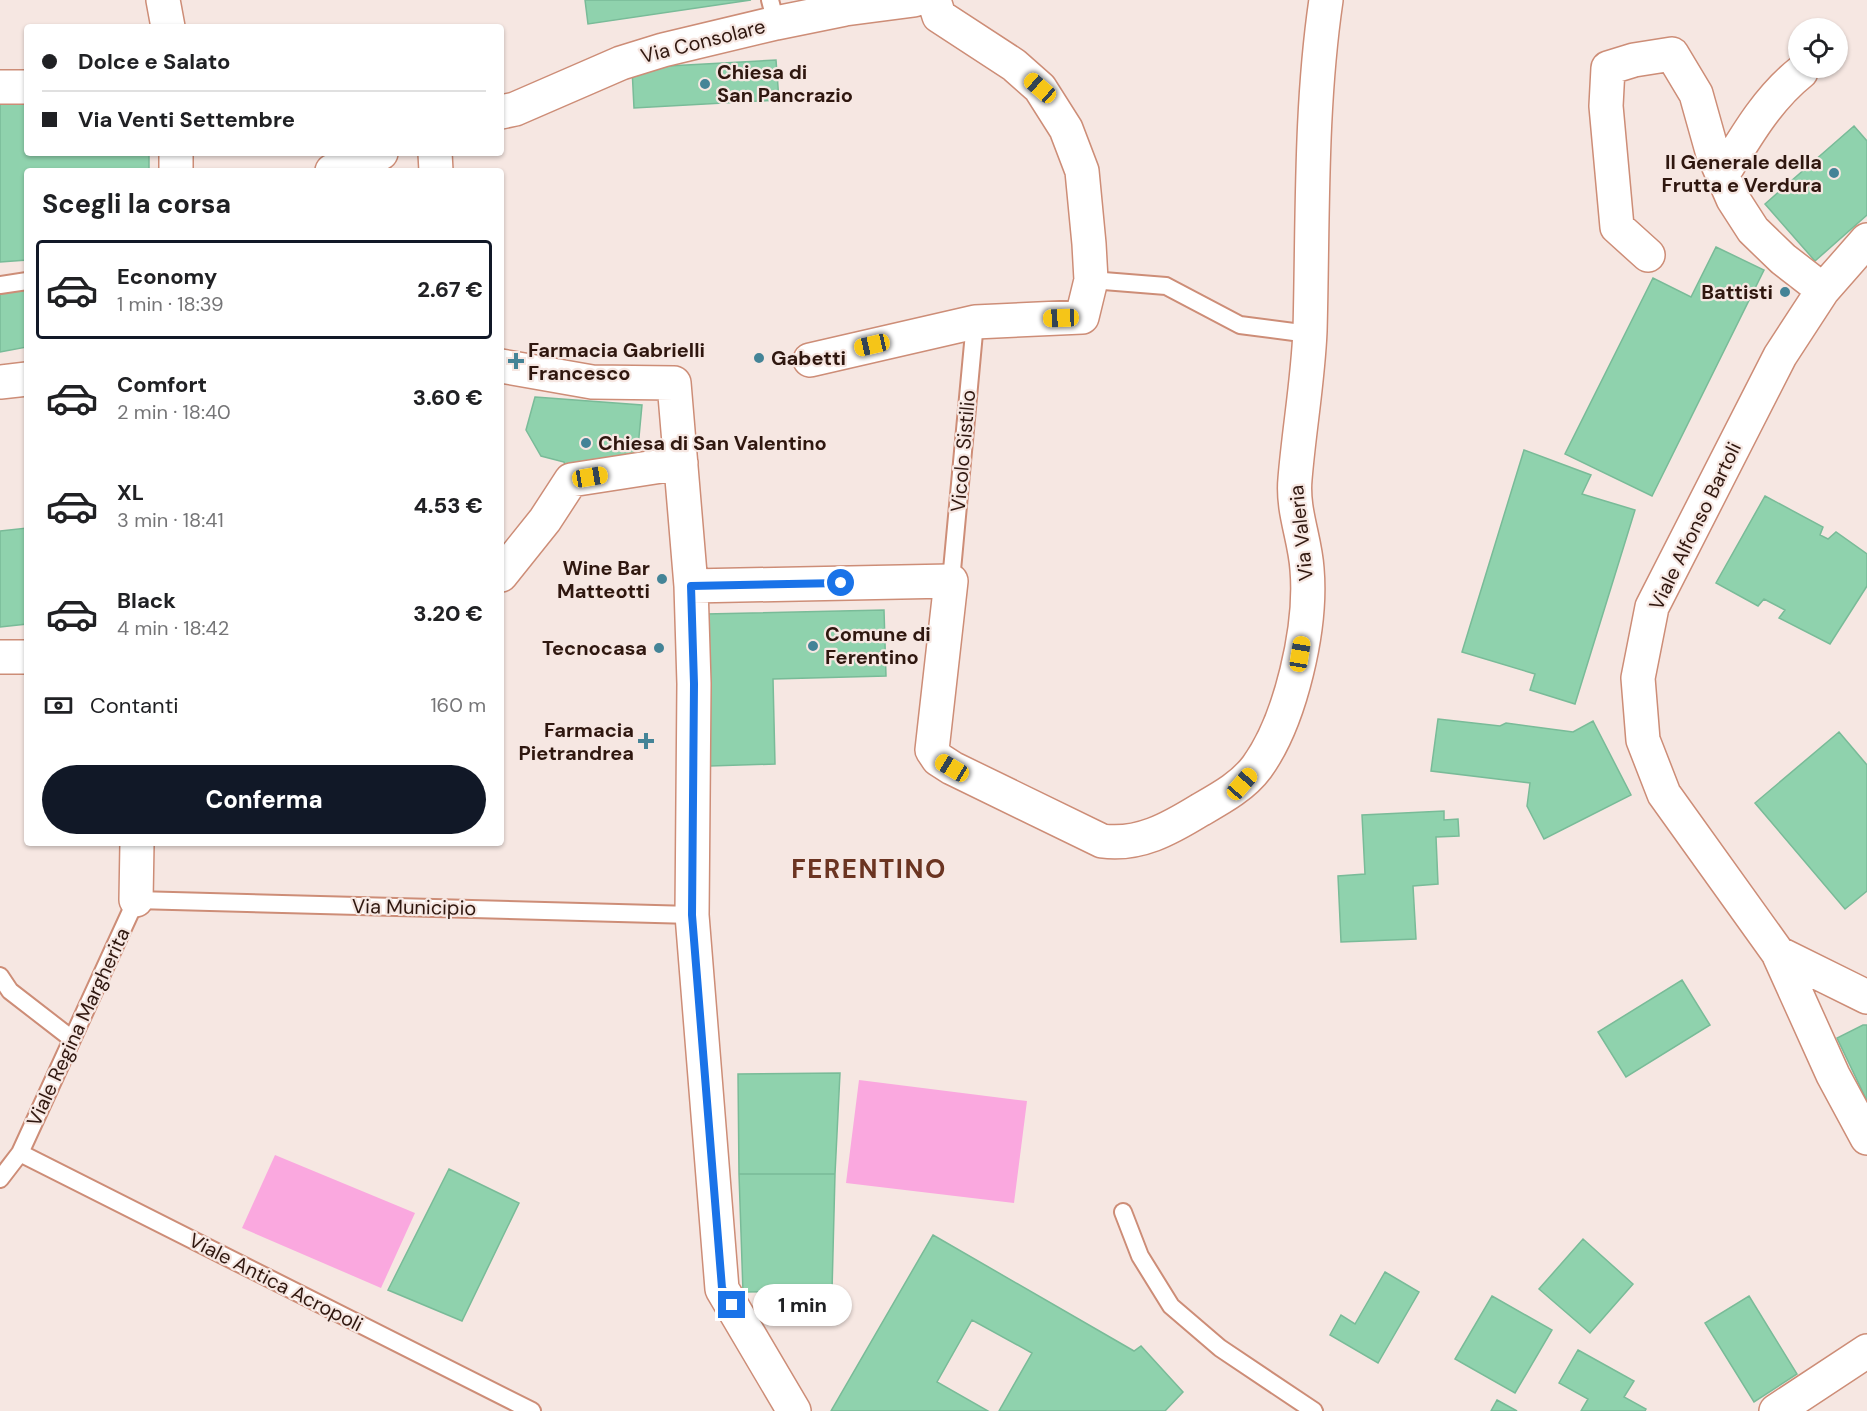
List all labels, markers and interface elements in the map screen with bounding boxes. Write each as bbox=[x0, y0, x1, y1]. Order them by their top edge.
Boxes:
street label: Via Consolare bbox=[638, 13, 768, 69]
map controls bbox=[1788, 18, 1848, 78]
button: locate bbox=[1788, 18, 1848, 78]
text: Dolce e Salato bbox=[78, 47, 231, 76]
place label: Chiesa di San Pancrazio bbox=[717, 59, 853, 108]
car bbox=[1021, 69, 1059, 107]
marker: Chiesa di San Pancrazio bbox=[698, 77, 712, 91]
text: Via Venti Settembre bbox=[78, 105, 295, 134]
place label: Il Generale della Frutta e Verdura bbox=[1662, 149, 1822, 198]
marker: Il Generale della Frutta e Verdura bbox=[1827, 166, 1841, 180]
text: Scegli la corsa bbox=[42, 186, 231, 221]
text: Economy bbox=[117, 262, 217, 291]
icon: car bbox=[45, 263, 99, 317]
text: 2.67 € bbox=[417, 275, 483, 304]
place label: Battisti bbox=[1701, 279, 1773, 305]
marker: Battisti bbox=[1778, 285, 1792, 299]
text: 1 min · 18:39 bbox=[117, 291, 224, 317]
car bbox=[1043, 308, 1079, 328]
car bbox=[852, 332, 892, 358]
place label: Farmacia Gabrielli Francesco bbox=[528, 337, 705, 386]
place label: Gabetti bbox=[771, 345, 846, 371]
marker: Gabetti bbox=[752, 351, 766, 365]
marker: Farmacia Gabrielli Francesco bbox=[509, 354, 523, 368]
text: Comfort bbox=[117, 370, 207, 399]
icon: car bbox=[45, 371, 99, 425]
text: 3.60 € bbox=[413, 383, 483, 412]
street label: Vicolo Sistilio bbox=[945, 389, 981, 513]
text: 2 min · 18:40 bbox=[117, 399, 231, 425]
place label: Chiesa di San Valentino bbox=[598, 430, 827, 456]
marker: Chiesa di San Valentino bbox=[579, 436, 593, 450]
street label: Viale Alfonso Bartoli bbox=[1643, 438, 1747, 614]
car bbox=[571, 465, 609, 489]
text: XL bbox=[117, 478, 144, 507]
icon: car bbox=[45, 479, 99, 533]
street label: Via Valeria bbox=[1283, 484, 1319, 582]
text: 4.53 € bbox=[413, 491, 483, 520]
text: 3 min · 18:41 bbox=[117, 507, 224, 533]
place label: Wine Bar Matteotti bbox=[557, 555, 650, 604]
route start bbox=[827, 569, 854, 596]
marker: Wine Bar Matteotti bbox=[655, 572, 669, 586]
text: Black bbox=[117, 586, 176, 615]
icon: car bbox=[45, 587, 99, 641]
text: 3.20 € bbox=[413, 599, 483, 628]
text: 4 min · 18:42 bbox=[117, 615, 229, 641]
place label: Comune di Ferentino bbox=[825, 621, 931, 670]
place label: Tecnocasa bbox=[542, 635, 647, 661]
car bbox=[1288, 635, 1312, 673]
marker: Comune di Ferentino bbox=[806, 639, 820, 653]
marker: Tecnocasa bbox=[652, 641, 666, 655]
icon: cash bbox=[42, 689, 75, 722]
text: Contanti bbox=[90, 691, 179, 720]
text: 160 m bbox=[430, 692, 486, 718]
place label: Farmacia Pietrandrea bbox=[519, 717, 634, 766]
marker: Farmacia Pietrandrea bbox=[639, 734, 653, 748]
car bbox=[932, 751, 972, 785]
button: Conferma bbox=[42, 765, 486, 834]
car bbox=[1223, 765, 1261, 803]
district label: FERENTINO bbox=[791, 852, 947, 886]
street label: Via Municipio bbox=[352, 893, 476, 921]
street label: Viale Regina Margherita bbox=[21, 924, 135, 1130]
street label: Viale Antica Acropoli bbox=[185, 1227, 367, 1337]
callout: 1 min bbox=[753, 1284, 852, 1326]
route end bbox=[718, 1291, 745, 1318]
text: 1 min bbox=[778, 1292, 827, 1318]

